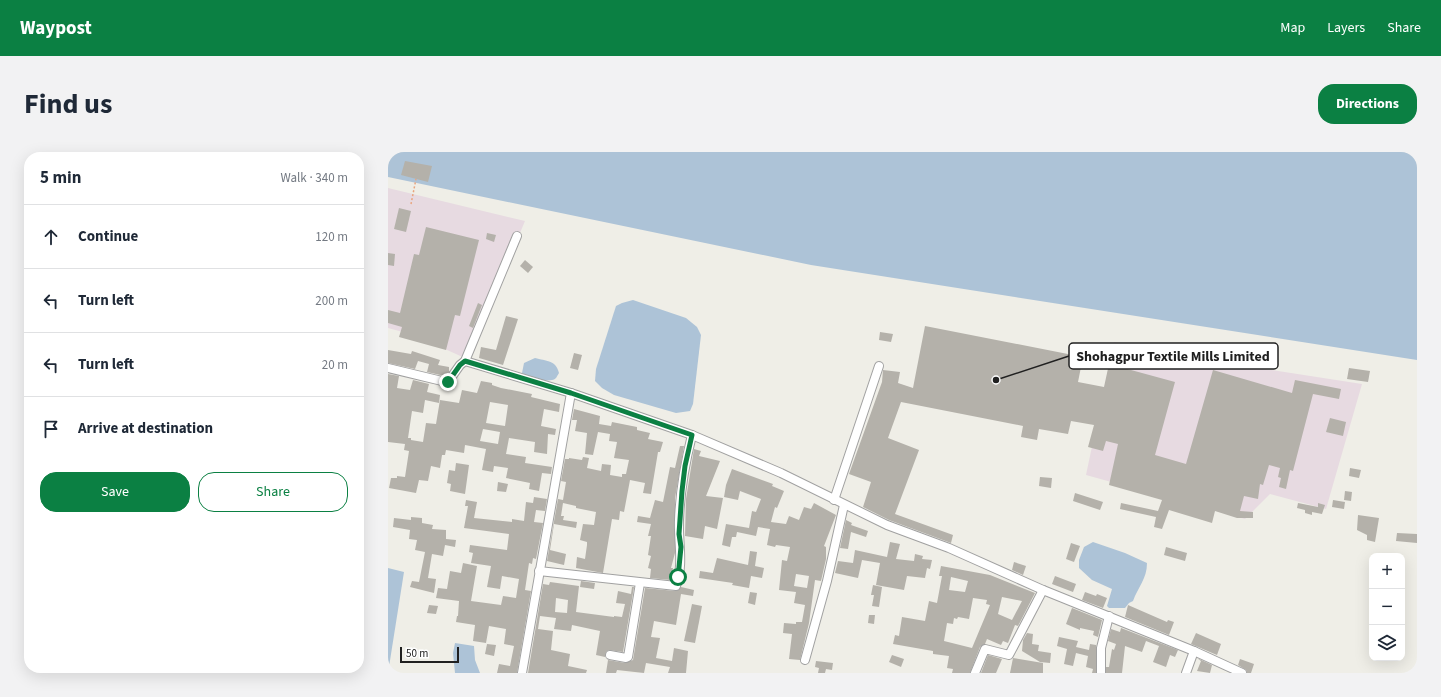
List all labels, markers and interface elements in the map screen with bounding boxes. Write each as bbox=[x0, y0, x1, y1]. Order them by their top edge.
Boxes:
text: Waypost bbox=[20, 15, 92, 42]
text: Map bbox=[1280, 18, 1305, 38]
text: Layers bbox=[1327, 18, 1365, 38]
text: Share bbox=[1387, 18, 1421, 38]
text: Find us bbox=[24, 84, 112, 124]
button: Directions bbox=[1318, 84, 1417, 124]
text: 5 min bbox=[40, 166, 81, 190]
text: Walk · 340 m bbox=[280, 169, 348, 187]
icon: ahead bbox=[40, 226, 62, 248]
text: Continue bbox=[78, 226, 138, 247]
text: 120 m bbox=[315, 228, 348, 246]
icon: left bbox=[40, 290, 62, 312]
text: Turn left bbox=[78, 290, 134, 311]
text: 200 m bbox=[315, 292, 348, 310]
callout: Shohagpur Textile Mills Limited bbox=[1069, 343, 1278, 369]
text: Shohagpur Textile Mills Limited bbox=[1076, 347, 1270, 367]
icon: left bbox=[40, 354, 62, 376]
text: Turn left bbox=[78, 354, 134, 375]
text: 20 m bbox=[322, 356, 348, 374]
route end bbox=[439, 373, 457, 391]
icon: arrive bbox=[40, 418, 62, 440]
text: Arrive at destination bbox=[78, 418, 213, 439]
button: Save bbox=[40, 472, 190, 512]
button: Share bbox=[198, 472, 348, 512]
map controls bbox=[1369, 553, 1405, 661]
button: + bbox=[1369, 553, 1405, 589]
route start bbox=[669, 568, 687, 586]
button: − bbox=[1369, 589, 1405, 625]
button: layers bbox=[1369, 625, 1405, 661]
scale bar bbox=[400, 645, 459, 664]
text: 50 m bbox=[406, 646, 428, 661]

